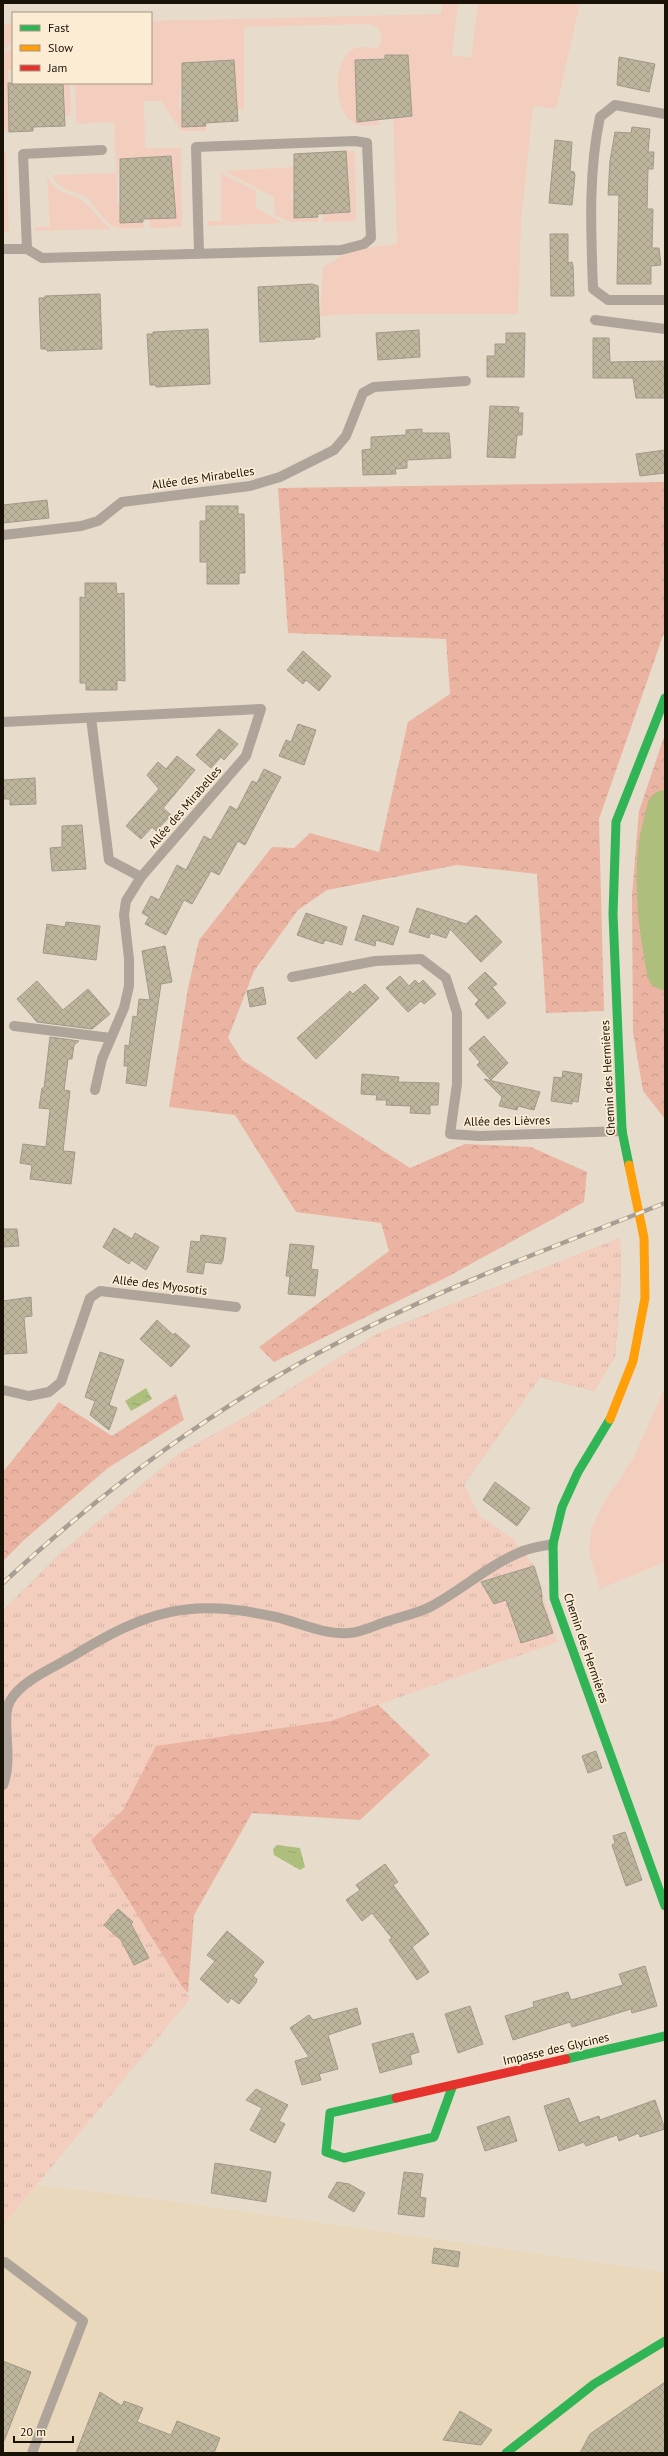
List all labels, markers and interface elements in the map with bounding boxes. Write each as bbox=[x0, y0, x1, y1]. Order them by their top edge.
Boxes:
legend bbox=[12, 12, 152, 84]
text: Fast bbox=[48, 20, 69, 35]
text: Slow bbox=[48, 40, 73, 55]
text: Jam bbox=[47, 60, 67, 75]
street label: Allée des Mirabelles bbox=[151, 463, 255, 492]
street label: Allée des Mirabelles bbox=[145, 763, 224, 851]
street label: Chemin des Hermières bbox=[597, 1020, 618, 1136]
street label: Allée des Lièvres bbox=[464, 1112, 550, 1129]
street label: Allée des Myosotis bbox=[112, 1271, 208, 1298]
street label: Chemin des Hermières bbox=[561, 1591, 612, 1705]
street label: Impasse des Glycines bbox=[501, 2029, 610, 2068]
scale bar bbox=[14, 2418, 73, 2444]
text: 20 m bbox=[20, 2424, 46, 2439]

